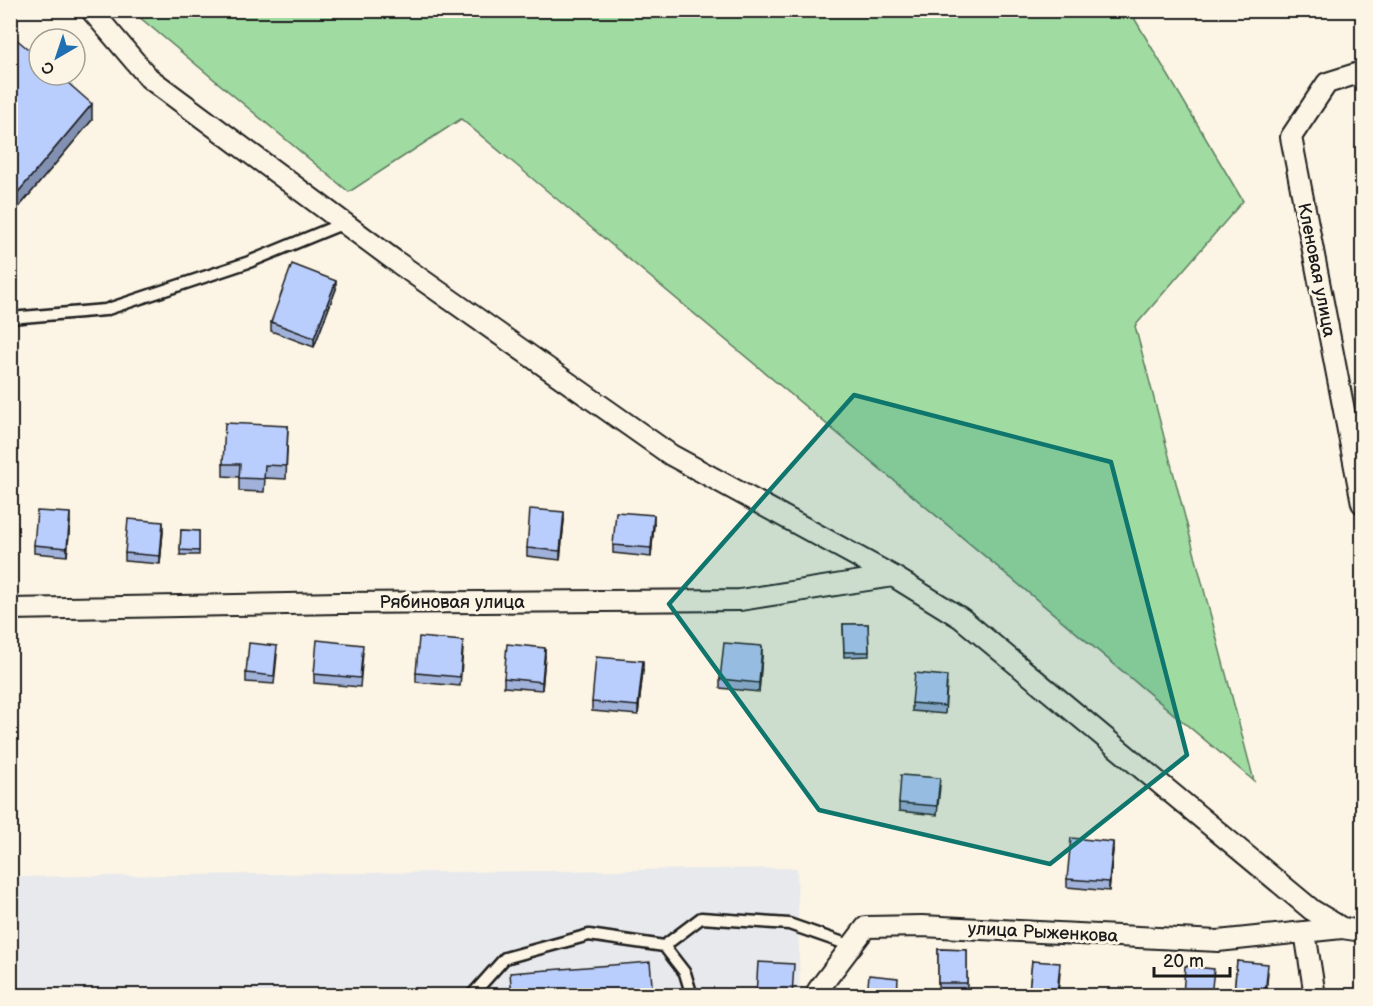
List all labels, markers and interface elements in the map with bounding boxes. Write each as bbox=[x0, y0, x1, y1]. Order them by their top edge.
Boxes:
north arrow bbox=[27, 27, 87, 87]
text: С bbox=[38, 57, 59, 78]
street label: Кленовая улица bbox=[1293, 201, 1340, 339]
street label: Рябиновая улица bbox=[379, 592, 525, 613]
street label: улица Рыженкова bbox=[967, 918, 1119, 947]
scale bar bbox=[1154, 940, 1230, 978]
text: 20 m bbox=[1163, 951, 1204, 972]

